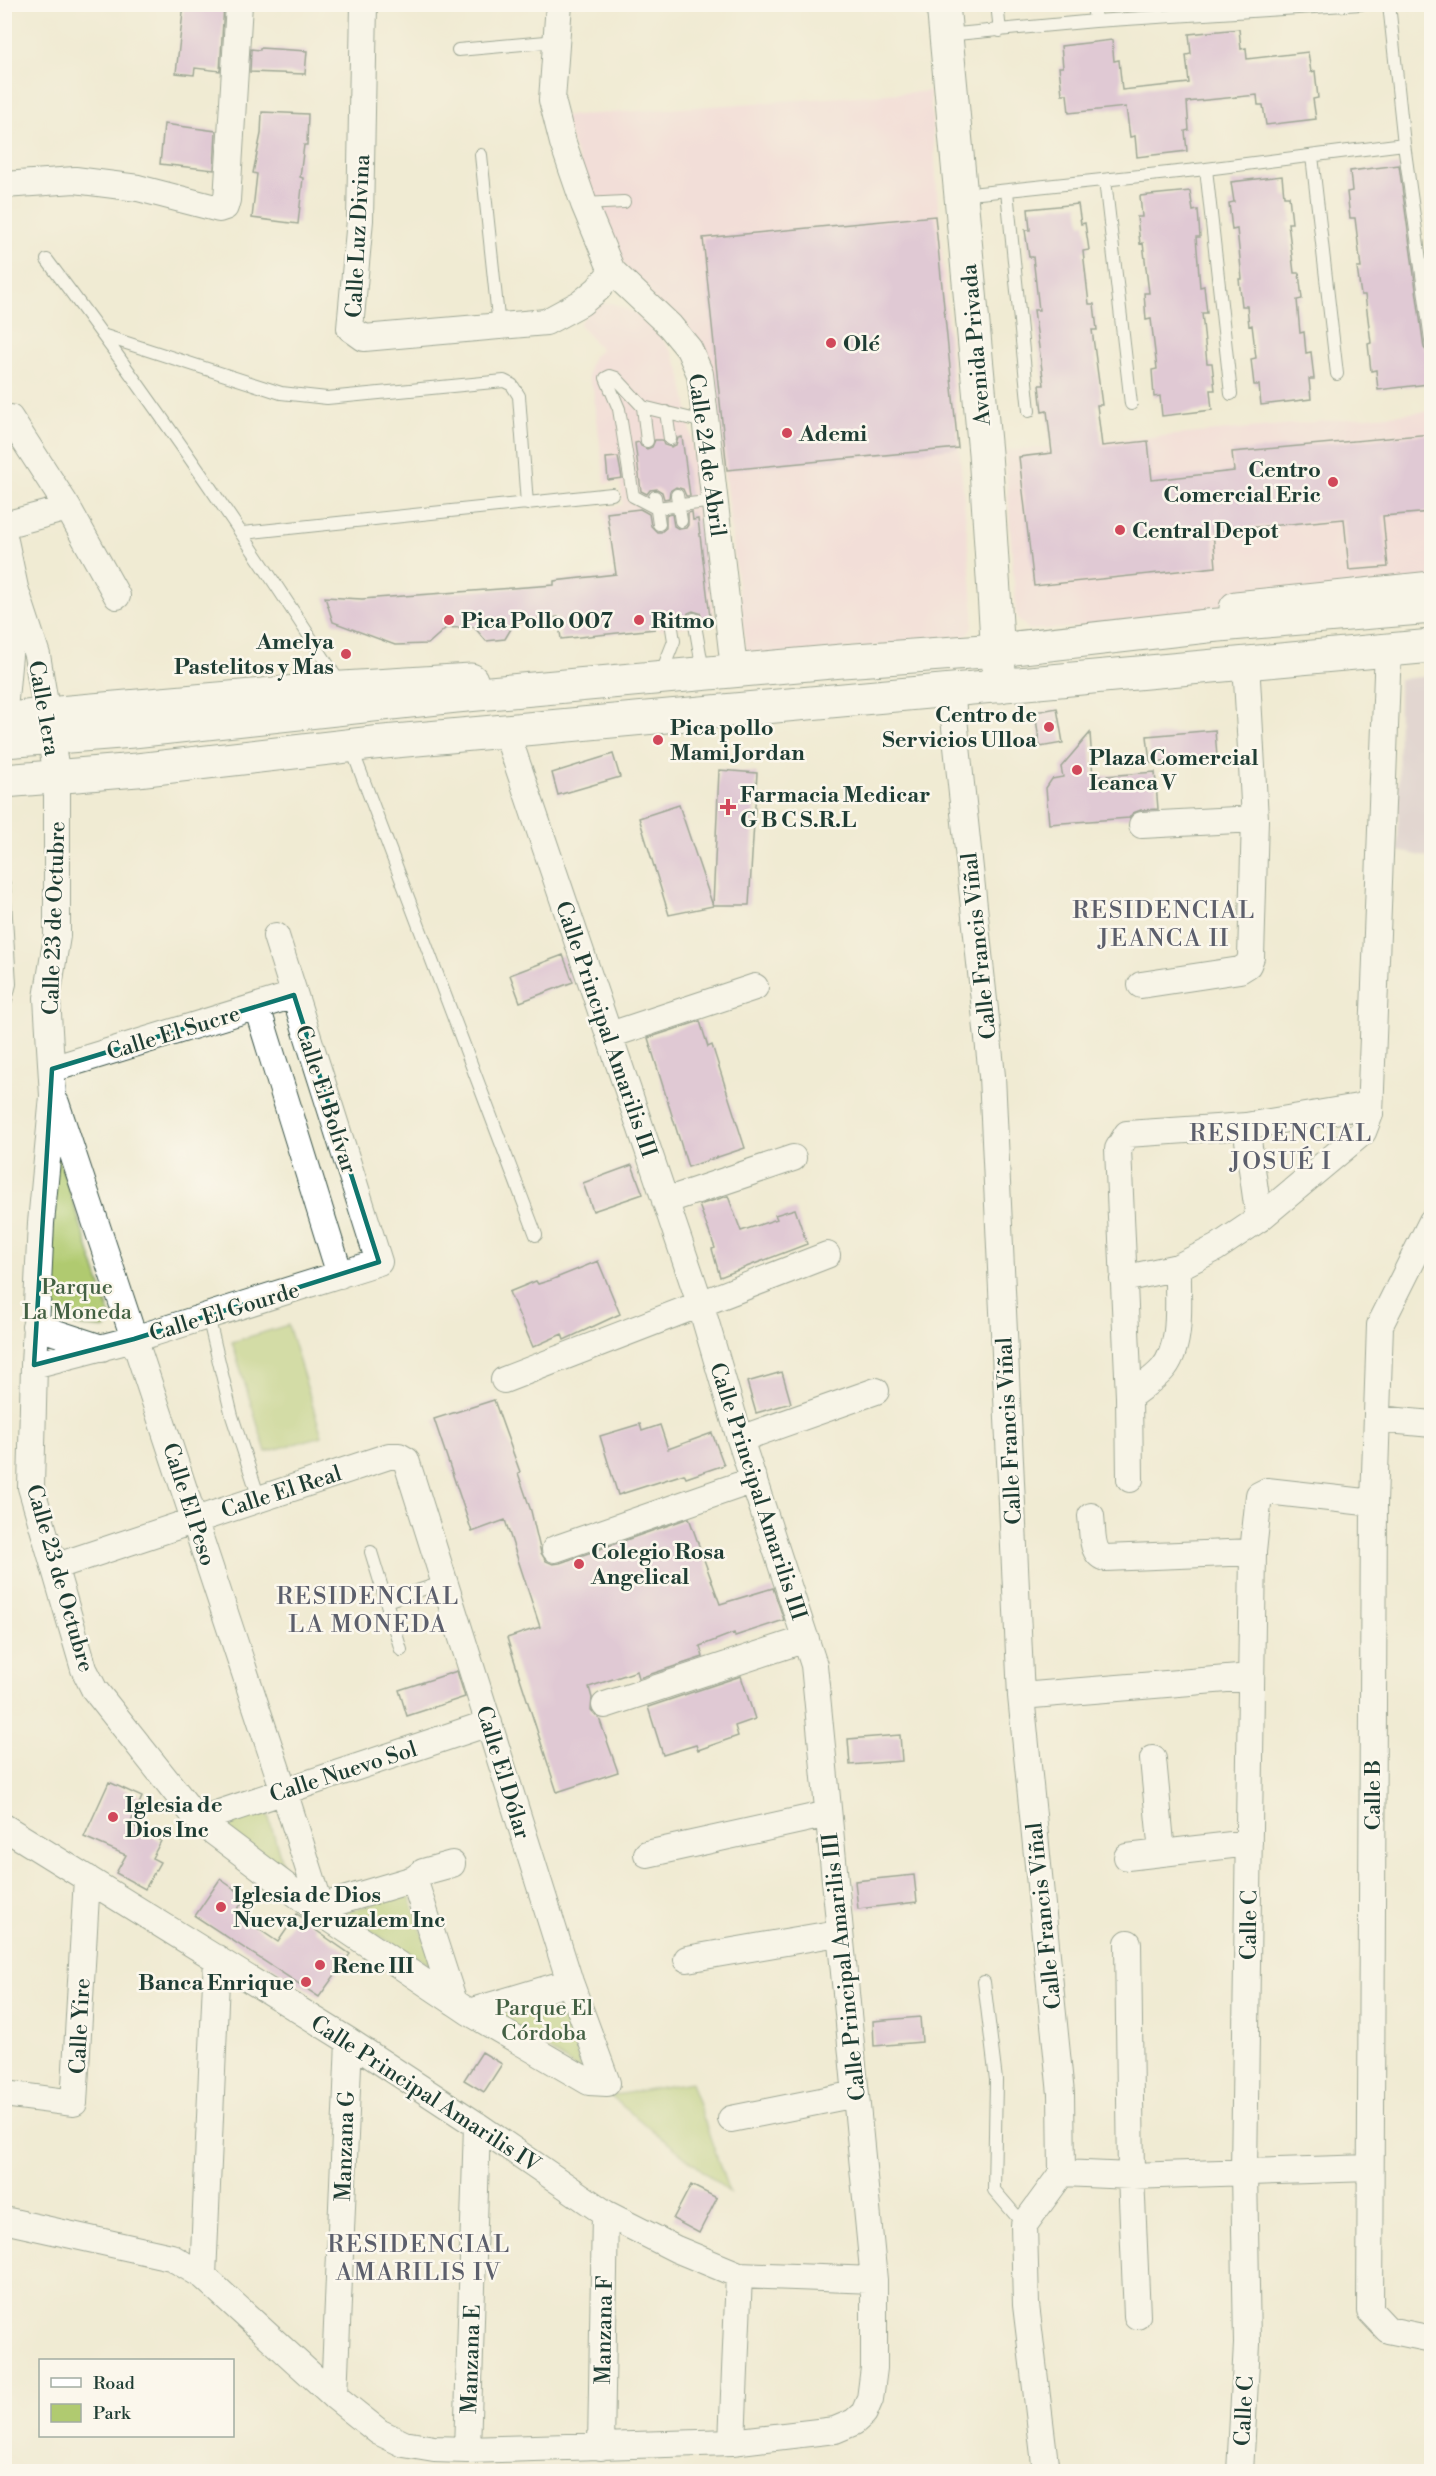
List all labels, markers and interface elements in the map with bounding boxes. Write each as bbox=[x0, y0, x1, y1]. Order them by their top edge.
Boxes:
street label: Calle Luz Divina bbox=[341, 153, 376, 319]
street label: Avenida Privada bbox=[956, 262, 997, 428]
place label: Olé bbox=[843, 331, 880, 358]
marker: Olé bbox=[824, 336, 838, 350]
street label: Calle 24 de Abril bbox=[682, 372, 731, 539]
place label: Ademi bbox=[798, 421, 867, 448]
marker: Ademi bbox=[780, 426, 794, 440]
place label: Centro Comercial Eric bbox=[1163, 457, 1321, 509]
marker: Centro Comercial Eric bbox=[1326, 475, 1340, 489]
place label: Central Depot bbox=[1132, 518, 1278, 545]
marker: Central Depot bbox=[1113, 523, 1127, 537]
place label: Pica Pollo 007 bbox=[461, 608, 613, 635]
place label: Ritmo bbox=[651, 608, 715, 635]
marker: Pica Pollo 007 bbox=[442, 613, 456, 627]
marker: Ritmo bbox=[632, 613, 646, 627]
place label: Amelya Pastelitos y Mas bbox=[174, 629, 335, 681]
marker: Amelya Pastelitos y Mas bbox=[339, 647, 353, 661]
street label: Calle 1era bbox=[22, 659, 65, 759]
place label: Centro de Servicios Ulloa bbox=[882, 702, 1038, 754]
place label: Pica pollo Mami Jordan bbox=[670, 715, 805, 767]
marker: Centro de Servicios Ulloa bbox=[1042, 720, 1056, 734]
marker: Pica pollo Mami Jordan bbox=[651, 733, 665, 747]
place label: Plaza Comercial Ieanca V bbox=[1089, 745, 1258, 797]
marker: Plaza Comercial Ieanca V bbox=[1070, 763, 1084, 777]
place label: Farmacia Medicar G B C S.R.L bbox=[740, 782, 930, 834]
marker: Farmacia Medicar G B C S.R.L bbox=[721, 800, 735, 814]
street label: Calle 23 de Octubre bbox=[38, 821, 71, 1015]
street label: Calle Francis Viñal bbox=[956, 851, 1003, 1041]
district label: RESIDENCIAL JEANCA II bbox=[1072, 896, 1256, 954]
street label: Calle Principal Amarilis III bbox=[549, 898, 662, 1162]
street label: Calle El Sucre bbox=[104, 1000, 243, 1066]
street label: Calle El Bolívar bbox=[289, 1022, 362, 1177]
district label: RESIDENCIAL JOSUÉ I bbox=[1189, 1119, 1373, 1177]
park label: Parque La Moneda bbox=[22, 1274, 133, 1326]
street label: Calle El Gourde bbox=[146, 1277, 303, 1348]
street label: Calle Francis Viñal bbox=[991, 1336, 1028, 1525]
street label: Calle Principal Amarilis III bbox=[703, 1359, 812, 1624]
street label: Calle El Peso bbox=[156, 1439, 221, 1569]
street label: Calle El Real bbox=[218, 1460, 346, 1525]
street label: Calle 23 de Octubre bbox=[20, 1482, 99, 1675]
place label: Colegio Rosa Angelical bbox=[590, 1539, 726, 1591]
marker: Colegio Rosa Angelical bbox=[572, 1557, 586, 1571]
district label: RESIDENCIAL LA MONEDA bbox=[276, 1582, 460, 1640]
street label: Calle El Dólar bbox=[470, 1703, 536, 1842]
street label: Calle Nuevo Sol bbox=[266, 1736, 421, 1809]
street label: Calle B bbox=[1360, 1760, 1387, 1830]
place label: Iglesia de Dios Inc bbox=[125, 1792, 223, 1844]
marker: Iglesia de Dios Inc bbox=[106, 1810, 120, 1824]
street label: Calle Francis Viñal bbox=[1021, 1821, 1068, 2011]
street label: Calle Principal Amarilis III bbox=[817, 1831, 872, 2102]
place label: Iglesia de Dios Nueva Jeruzalem Inc bbox=[233, 1882, 446, 1934]
street label: Calle C bbox=[1235, 1890, 1264, 1960]
marker: Iglesia de Dios Nueva Jeruzalem Inc bbox=[214, 1900, 228, 1914]
place label: Rene III bbox=[332, 1953, 415, 1980]
marker: Rene III bbox=[313, 1958, 327, 1972]
place label: Banca Enrique bbox=[138, 1970, 294, 1997]
marker: Banca Enrique bbox=[299, 1975, 313, 1989]
street label: Calle Yire bbox=[64, 1977, 96, 2075]
park label: Parque El Córdoba bbox=[495, 1995, 593, 2047]
street label: Calle Principal Amarilis IV bbox=[305, 2010, 545, 2179]
street label: Manzana G bbox=[330, 2090, 361, 2202]
district label: RESIDENCIAL AMARILIS IV bbox=[327, 2230, 511, 2288]
street label: Manzana F bbox=[590, 2275, 619, 2385]
street label: Manzana E bbox=[456, 2304, 487, 2414]
legend bbox=[39, 2359, 234, 2437]
text: Road bbox=[93, 2372, 136, 2395]
street label: Calle C bbox=[1229, 2375, 1260, 2447]
text: Park bbox=[93, 2402, 132, 2425]

